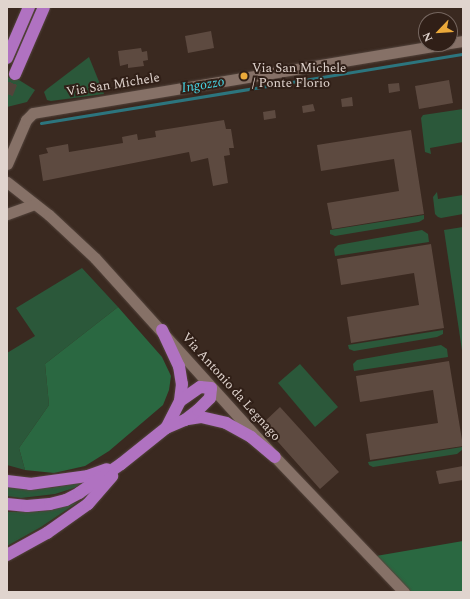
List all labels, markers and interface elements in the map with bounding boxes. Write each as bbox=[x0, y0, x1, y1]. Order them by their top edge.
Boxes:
north arrow bbox=[418, 12, 458, 52]
text: N bbox=[418, 29, 437, 45]
place label: Via San Michele / Ponte Florio bbox=[252, 61, 346, 92]
street label: Via San Michele bbox=[65, 70, 161, 100]
marker: Via San Michele / Ponte Florio bbox=[239, 71, 249, 81]
water label: Ingozzo bbox=[180, 73, 226, 97]
street label: Via Antonio da Legnago bbox=[178, 330, 284, 444]

